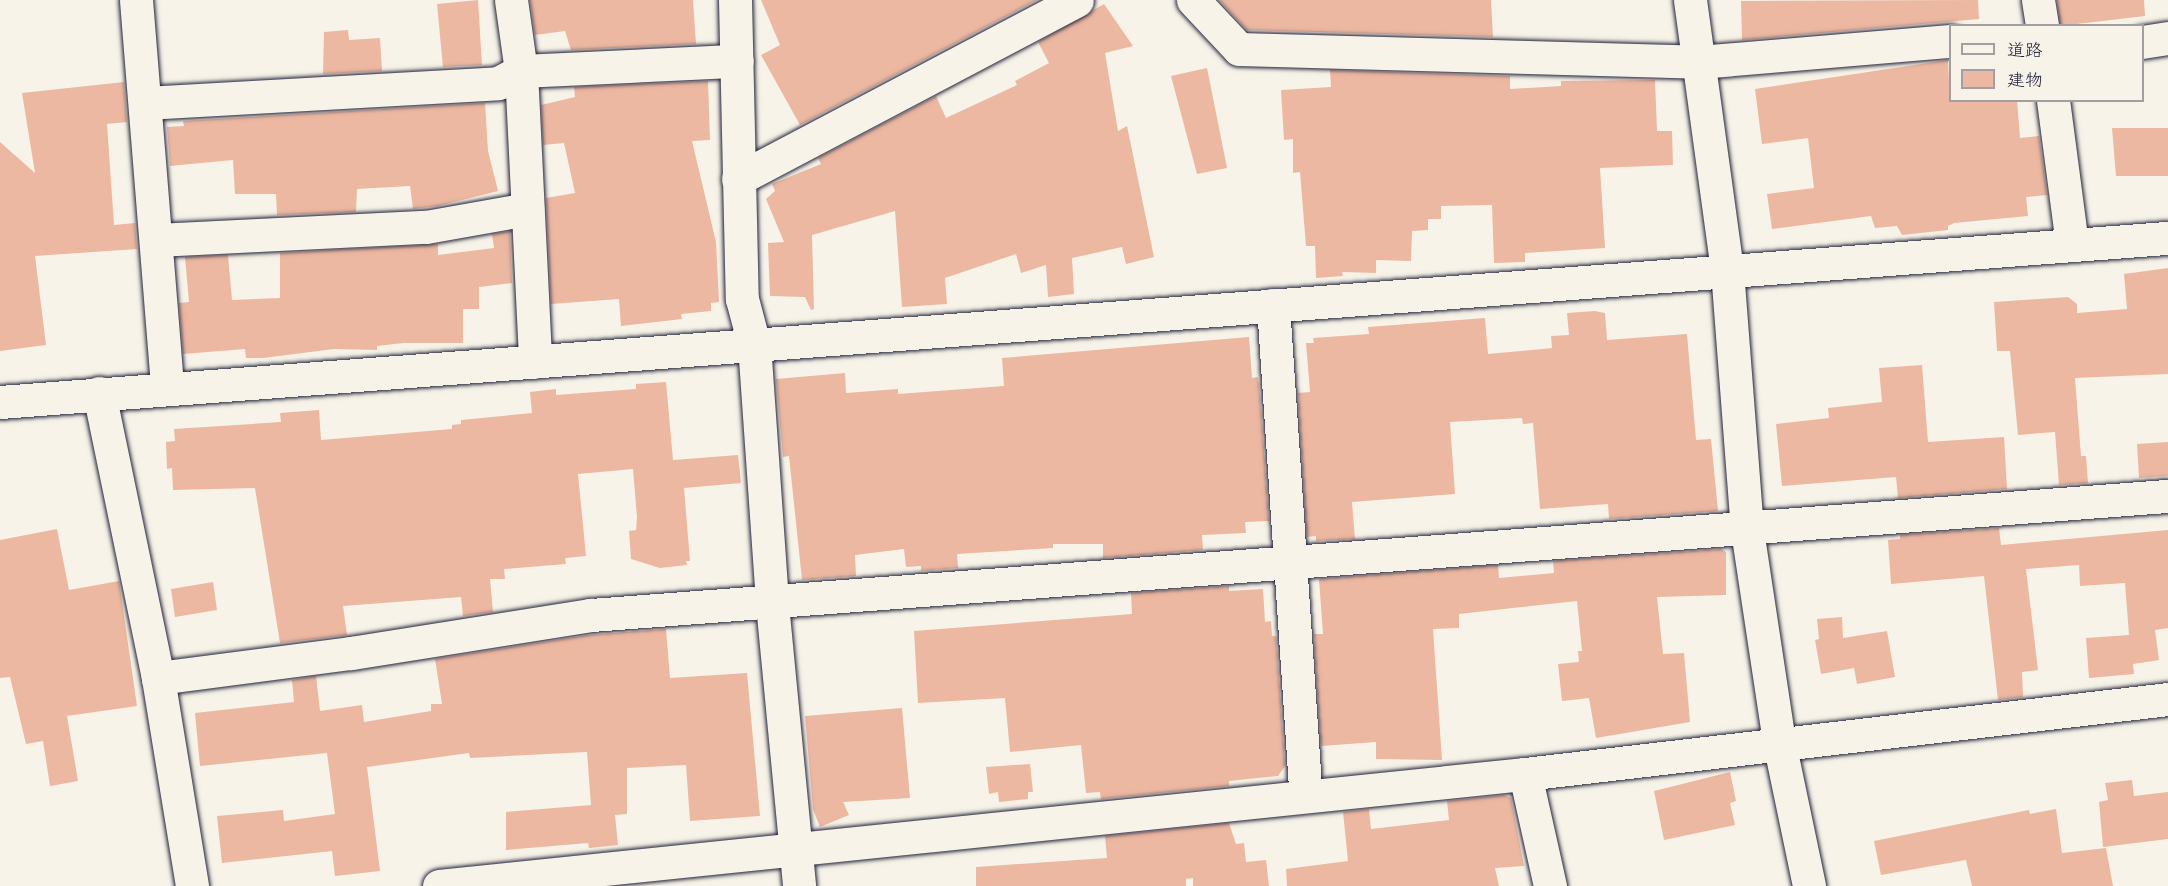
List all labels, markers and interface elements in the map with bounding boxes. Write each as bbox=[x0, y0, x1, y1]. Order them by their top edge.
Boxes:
legend bbox=[1949, 24, 2144, 102]
text: 道路 bbox=[2007, 42, 2043, 63]
text: 建物 bbox=[2007, 72, 2043, 93]

